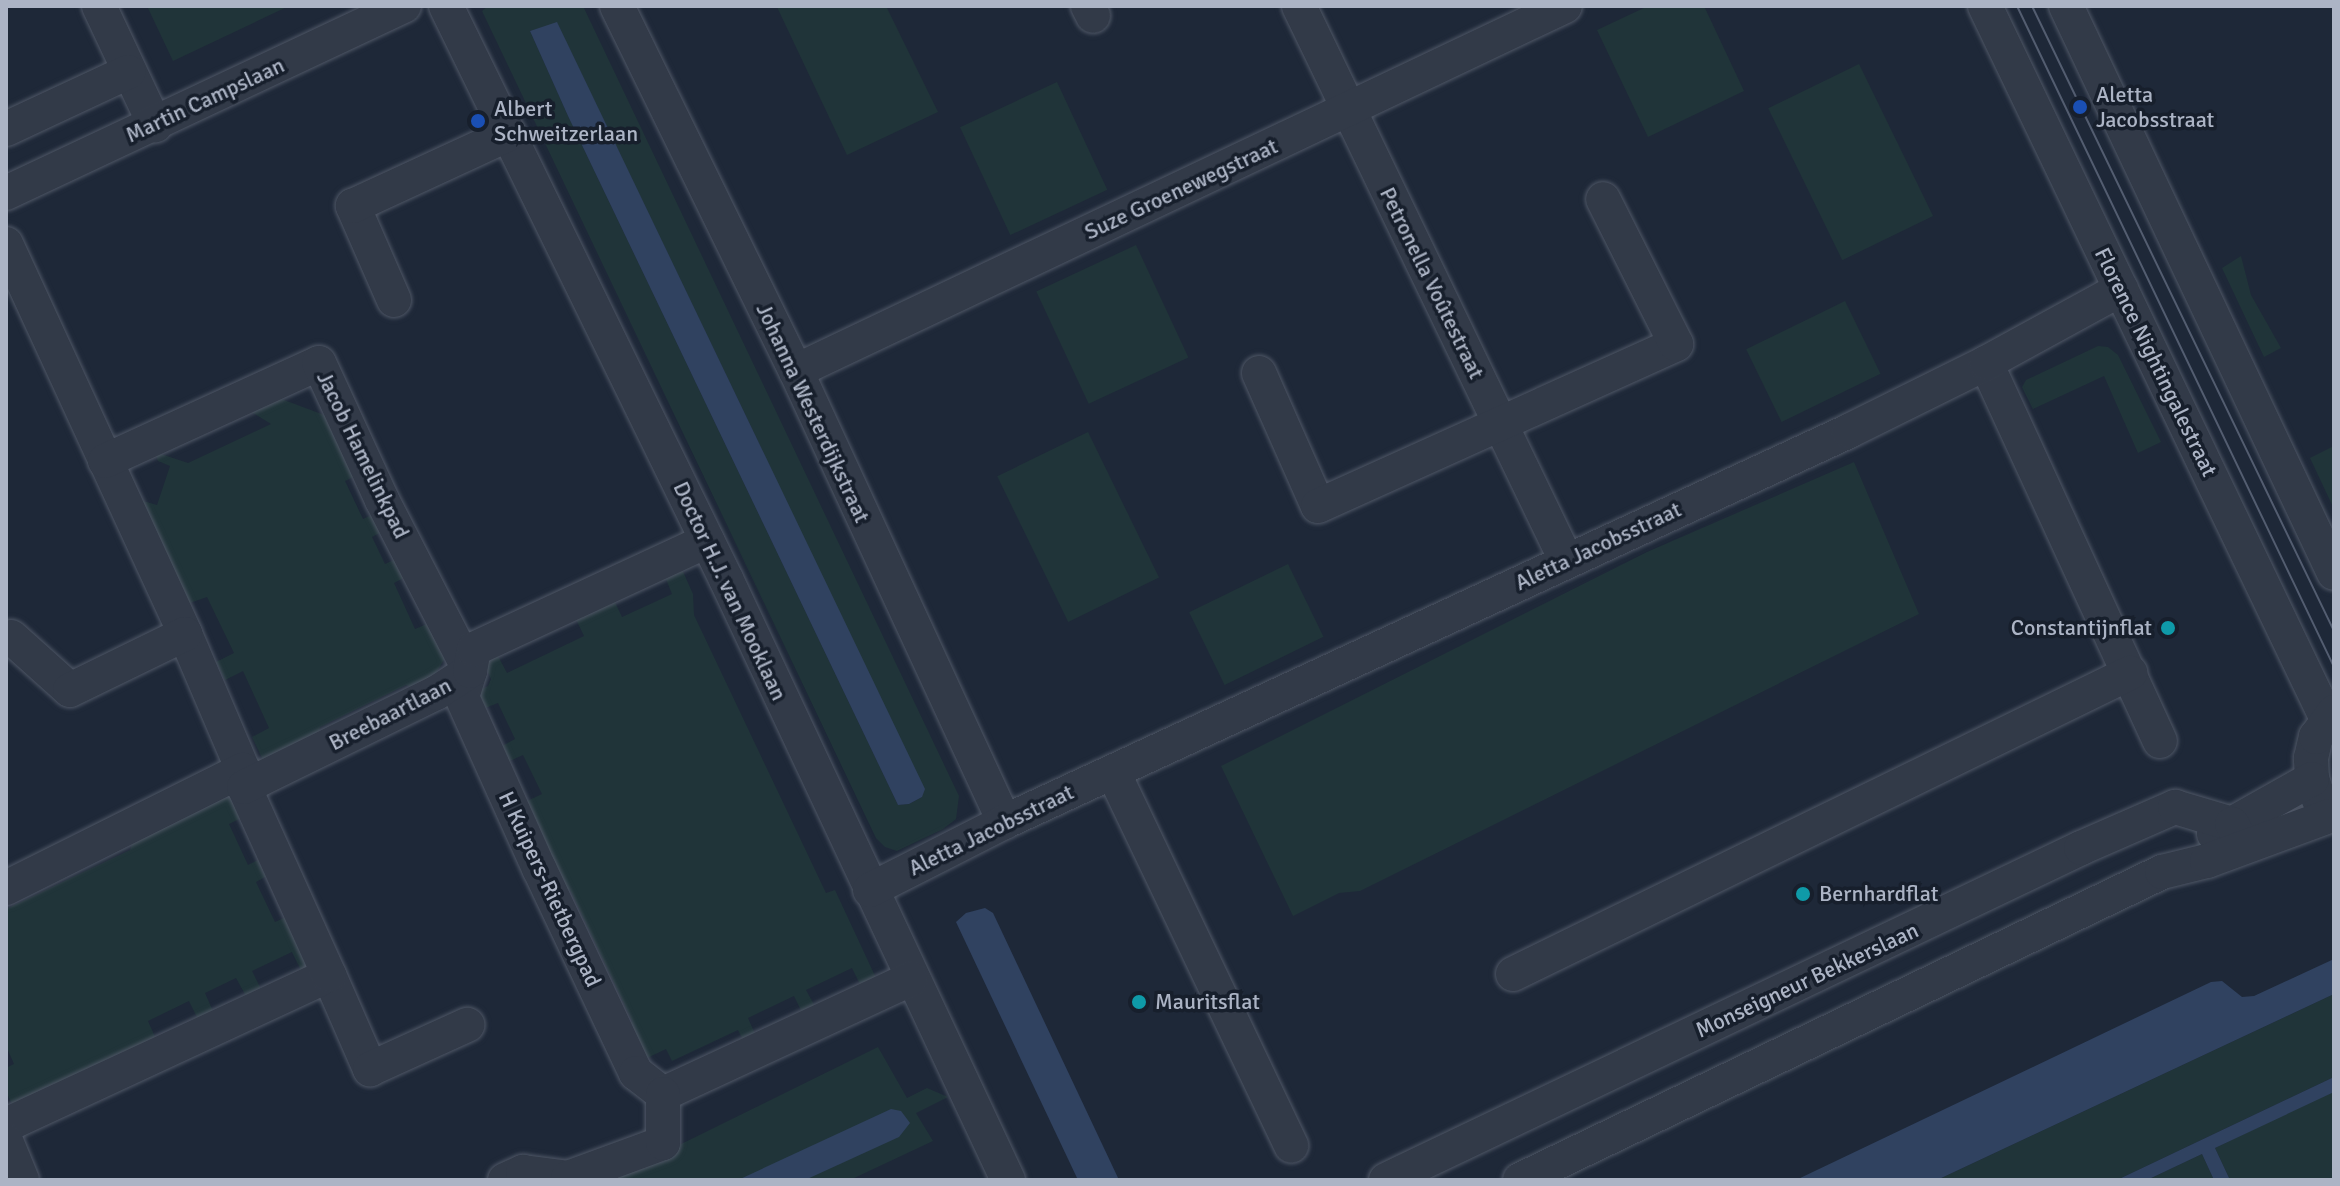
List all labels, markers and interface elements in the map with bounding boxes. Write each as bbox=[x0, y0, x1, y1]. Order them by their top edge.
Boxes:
street label: Martin Campslaan bbox=[121, 52, 289, 148]
place label: Aletta Jacobsstraat bbox=[2096, 81, 2214, 132]
place label: Albert Schweitzerlaan bbox=[494, 95, 638, 146]
marker: Aletta Jacobsstraat bbox=[2071, 98, 2089, 116]
marker: Albert Schweitzerlaan bbox=[469, 112, 487, 130]
street label: Suze Groenewegstraat bbox=[1080, 133, 1282, 245]
street label: Petronella Voûtestraat bbox=[1374, 183, 1490, 383]
street label: Florence Nightingalestraat bbox=[2089, 243, 2223, 481]
street label: Johanna Westerdijkstraat bbox=[751, 299, 875, 527]
street label: Jacob Hamelinkpad bbox=[311, 367, 415, 543]
street label: Doctor H.J. van Mooklaan bbox=[668, 477, 792, 705]
street label: Aletta Jacobsstraat bbox=[1511, 496, 1685, 596]
place label: Constantijnflat bbox=[2011, 615, 2152, 641]
marker: Constantijnflat bbox=[2159, 619, 2177, 637]
street label: Breebaartlaan bbox=[324, 672, 456, 756]
street label: Aletta Jacobsstraat bbox=[904, 779, 1078, 881]
street label: H Kuipers-Rietbergpad bbox=[493, 787, 607, 991]
place label: Bernhardflat bbox=[1819, 881, 1938, 907]
marker: Bernhardflat bbox=[1794, 885, 1812, 903]
street label: Monseigneur Bekkerslaan bbox=[1691, 917, 1923, 1043]
place label: Mauritsflat bbox=[1155, 989, 1260, 1015]
marker: Mauritsflat bbox=[1130, 993, 1148, 1011]

